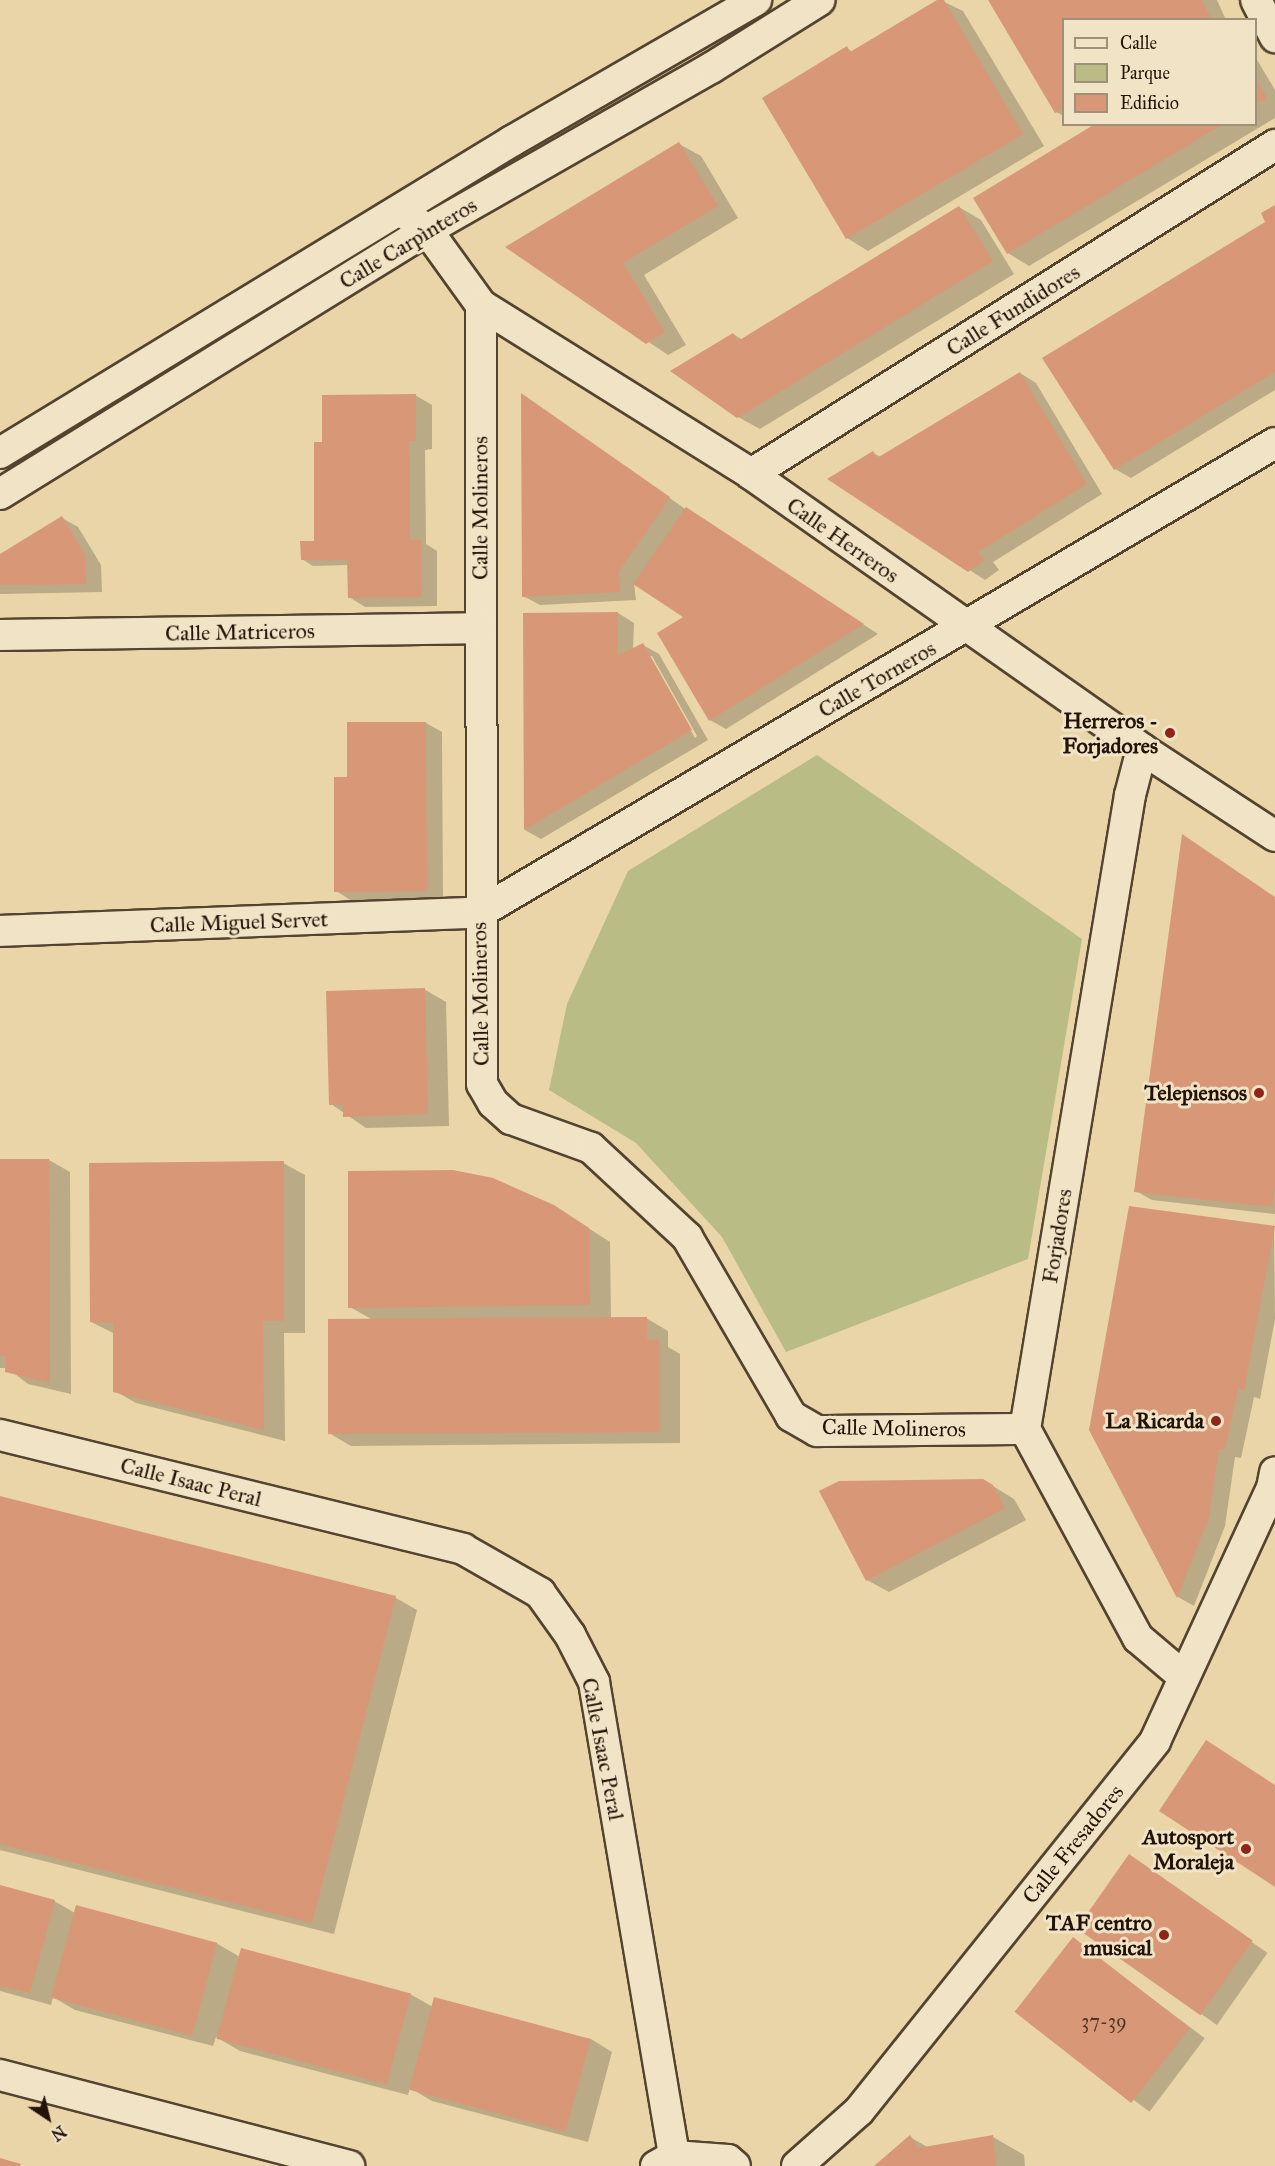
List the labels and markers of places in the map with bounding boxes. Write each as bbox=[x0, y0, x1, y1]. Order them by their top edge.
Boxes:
place label: Herreros - Forjadores bbox=[1063, 707, 1158, 758]
marker: Herreros - Forjadores bbox=[1163, 726, 1177, 740]
place label: Telepiensos bbox=[1144, 1080, 1247, 1106]
marker: Telepiensos bbox=[1252, 1086, 1266, 1100]
place label: La Ricarda bbox=[1105, 1408, 1204, 1434]
marker: La Ricarda bbox=[1209, 1414, 1223, 1428]
place label: Autosport Moraleja bbox=[1142, 1823, 1234, 1874]
marker: Autosport Moraleja bbox=[1239, 1842, 1253, 1856]
place label: TAF centro musical bbox=[1046, 1909, 1152, 1960]
marker: TAF centro musical bbox=[1157, 1928, 1171, 1942]

